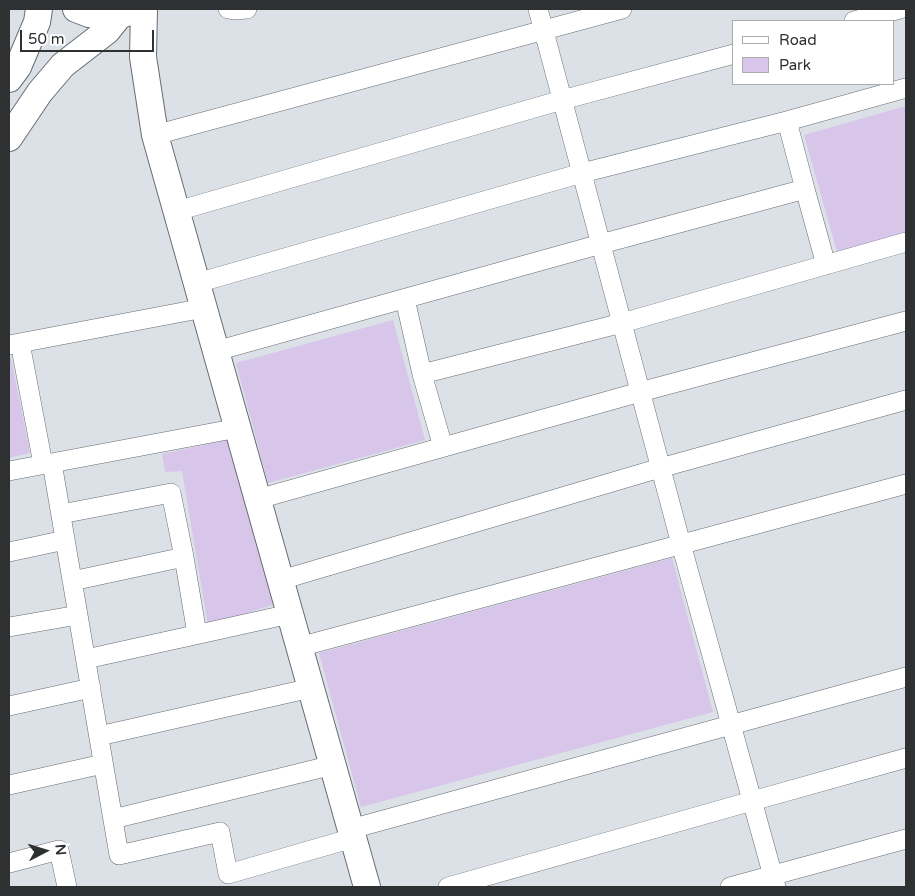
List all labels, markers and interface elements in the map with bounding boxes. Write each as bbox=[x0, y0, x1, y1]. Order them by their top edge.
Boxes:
scale bar bbox=[22, 20, 156, 52]
legend bbox=[732, 20, 895, 85]
text: 50 m bbox=[28, 30, 65, 48]
text: Road bbox=[779, 31, 817, 49]
text: Park bbox=[779, 56, 811, 74]
north arrow bbox=[20, 826, 70, 876]
text: N bbox=[51, 843, 69, 856]

